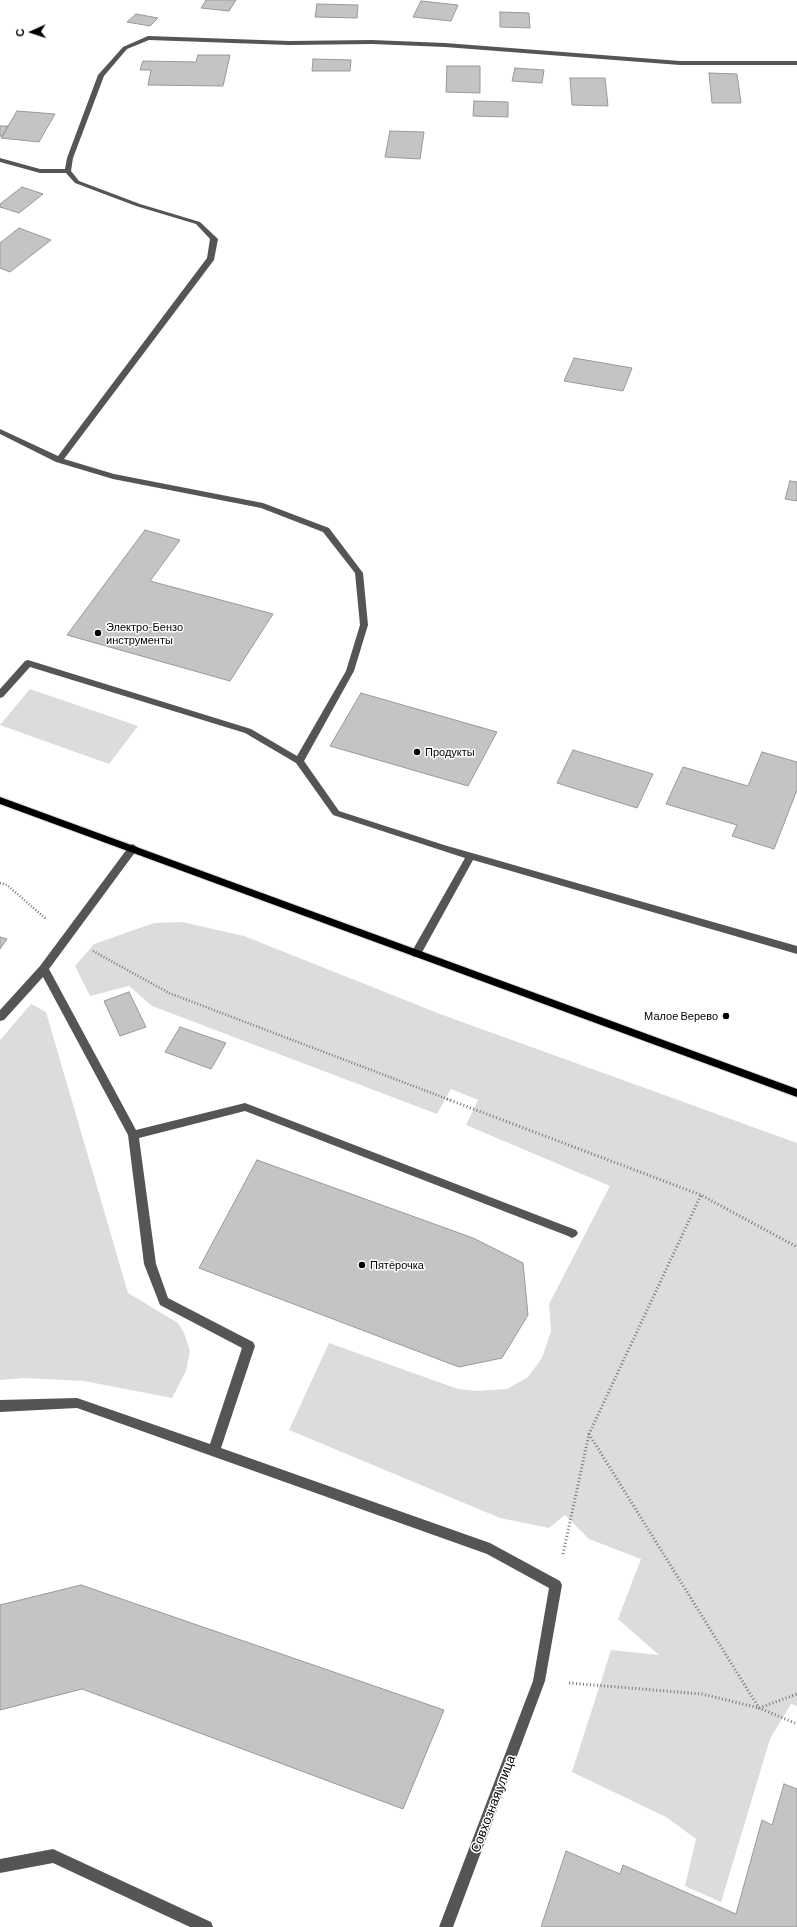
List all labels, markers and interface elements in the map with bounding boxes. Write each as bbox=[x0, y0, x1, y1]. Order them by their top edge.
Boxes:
north arrow bbox=[12, 12, 52, 52]
text: С bbox=[13, 28, 26, 37]
place label: Электро-Бензо инструменты bbox=[106, 620, 183, 646]
marker: Электро-Бензо инструменты bbox=[93, 628, 103, 638]
place label: Продукты bbox=[425, 745, 475, 759]
marker: Продукты bbox=[412, 747, 422, 757]
place label: Малое Верево bbox=[644, 1009, 718, 1023]
marker: Малое Верево bbox=[721, 1011, 731, 1021]
place label: Пятёрочка bbox=[370, 1258, 424, 1272]
marker: Пятёрочка bbox=[357, 1260, 367, 1270]
street label: Совхозная улица bbox=[467, 1753, 519, 1855]

